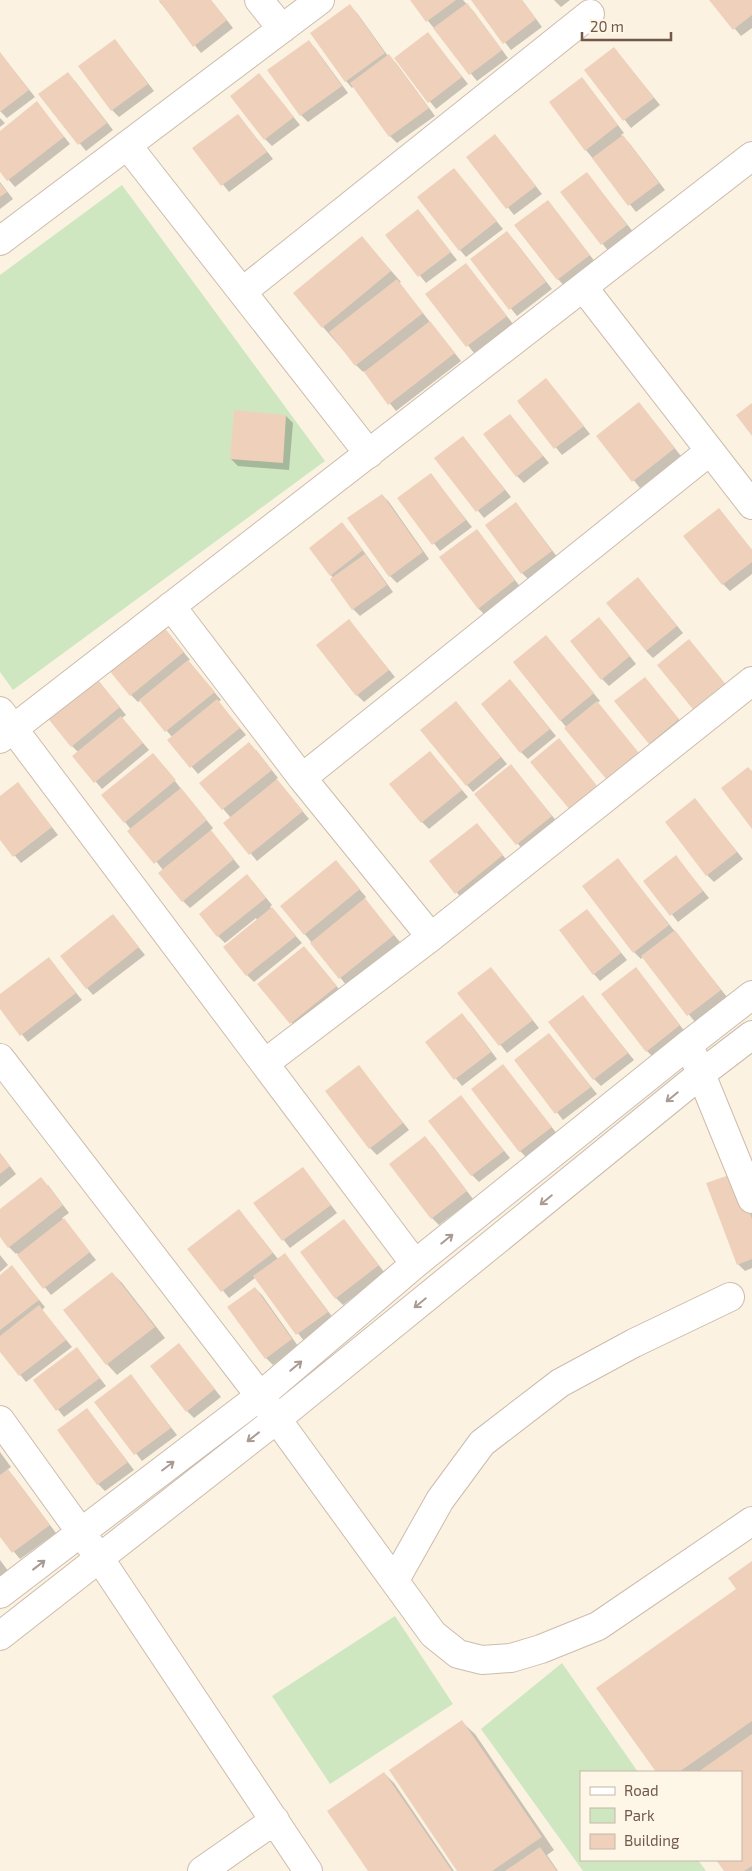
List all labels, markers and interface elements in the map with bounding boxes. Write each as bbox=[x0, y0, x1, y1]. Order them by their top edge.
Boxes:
scale bar bbox=[582, 10, 671, 42]
text: 20 m bbox=[590, 17, 624, 35]
one-way arrow bbox=[666, 1092, 679, 1103]
one-way arrow bbox=[540, 1194, 553, 1205]
one-way arrow bbox=[440, 1233, 453, 1244]
one-way arrow bbox=[414, 1297, 427, 1308]
one-way arrow bbox=[289, 1360, 302, 1371]
one-way arrow bbox=[247, 1432, 260, 1443]
one-way arrow bbox=[161, 1461, 175, 1471]
one-way arrow bbox=[32, 1559, 45, 1570]
legend bbox=[580, 1771, 742, 1861]
text: Road bbox=[624, 1781, 659, 1799]
text: Park bbox=[624, 1806, 655, 1824]
text: Building bbox=[624, 1831, 680, 1849]

